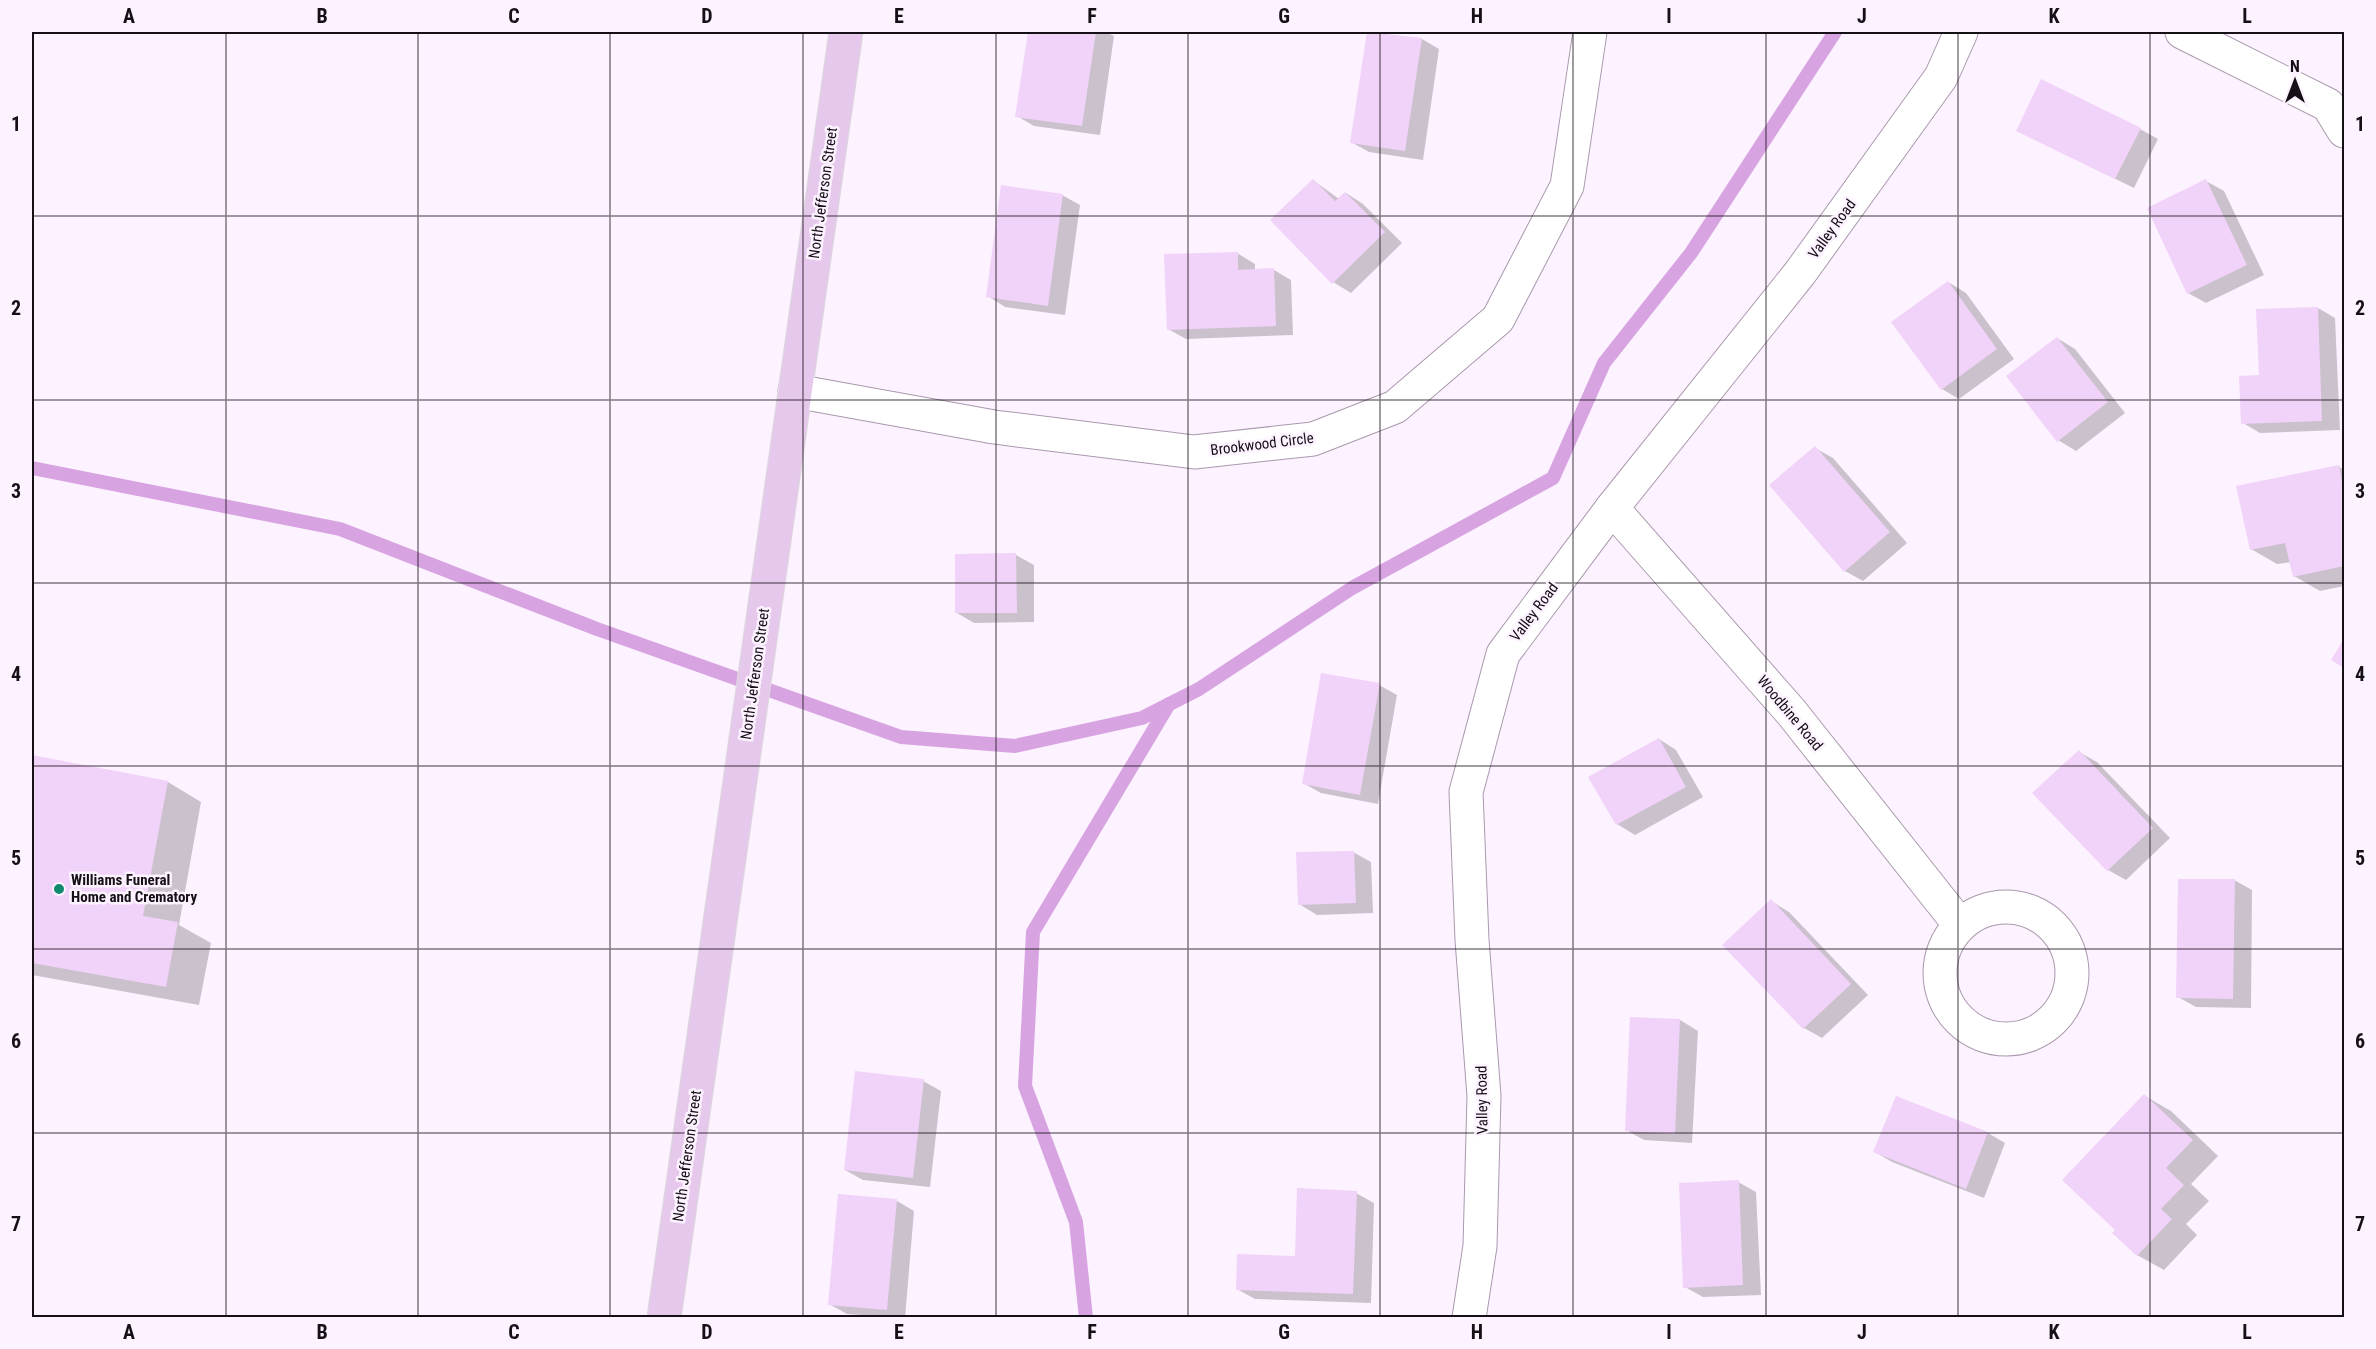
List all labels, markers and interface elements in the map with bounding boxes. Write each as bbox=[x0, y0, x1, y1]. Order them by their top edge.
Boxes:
text: A bbox=[123, 4, 135, 28]
text: B bbox=[316, 4, 328, 28]
text: C bbox=[508, 4, 520, 28]
text: D bbox=[701, 4, 713, 28]
text: E bbox=[894, 4, 904, 28]
text: F bbox=[1087, 4, 1097, 28]
text: G bbox=[1278, 4, 1290, 28]
text: H bbox=[1471, 4, 1483, 28]
text: I bbox=[1666, 4, 1672, 28]
text: J bbox=[1857, 4, 1867, 28]
text: K bbox=[2048, 4, 2060, 28]
text: L bbox=[2242, 4, 2252, 28]
north arrow bbox=[2265, 51, 2325, 111]
text: N bbox=[2290, 57, 2300, 76]
text: 1 bbox=[11, 112, 21, 136]
text: 1 bbox=[2355, 112, 2365, 136]
street label: North Jefferson Street bbox=[805, 126, 841, 260]
street label: Valley Road bbox=[1804, 196, 1860, 262]
text: 2 bbox=[11, 296, 21, 320]
text: 2 bbox=[2355, 296, 2365, 320]
street label: Brookwood Circle bbox=[1209, 429, 1315, 459]
text: 3 bbox=[11, 479, 21, 503]
text: 3 bbox=[2355, 479, 2365, 503]
street label: Valley Road bbox=[1506, 579, 1562, 645]
street label: North Jefferson Street bbox=[737, 607, 773, 741]
text: 4 bbox=[11, 662, 21, 686]
text: 4 bbox=[2355, 662, 2365, 686]
street label: Woodbine Road bbox=[1753, 672, 1827, 754]
text: 5 bbox=[11, 846, 21, 870]
text: 5 bbox=[2355, 846, 2365, 870]
place label: Williams Funeral Home and Crematory bbox=[71, 871, 197, 906]
marker: Williams Funeral Home and Crematory bbox=[52, 882, 66, 896]
text: 6 bbox=[11, 1029, 21, 1053]
text: 6 bbox=[2355, 1029, 2365, 1053]
street label: Valley Road bbox=[1472, 1065, 1492, 1135]
street label: North Jefferson Street bbox=[669, 1089, 705, 1223]
text: 7 bbox=[11, 1212, 21, 1236]
text: 7 bbox=[2355, 1212, 2365, 1236]
text: A bbox=[123, 1320, 135, 1344]
text: B bbox=[316, 1320, 328, 1344]
text: C bbox=[508, 1320, 520, 1344]
text: D bbox=[701, 1320, 713, 1344]
text: E bbox=[894, 1320, 904, 1344]
text: F bbox=[1087, 1320, 1097, 1344]
text: G bbox=[1278, 1320, 1290, 1344]
text: H bbox=[1471, 1320, 1483, 1344]
text: I bbox=[1666, 1320, 1672, 1344]
text: J bbox=[1857, 1320, 1867, 1344]
text: K bbox=[2048, 1320, 2060, 1344]
text: L bbox=[2242, 1320, 2252, 1344]

